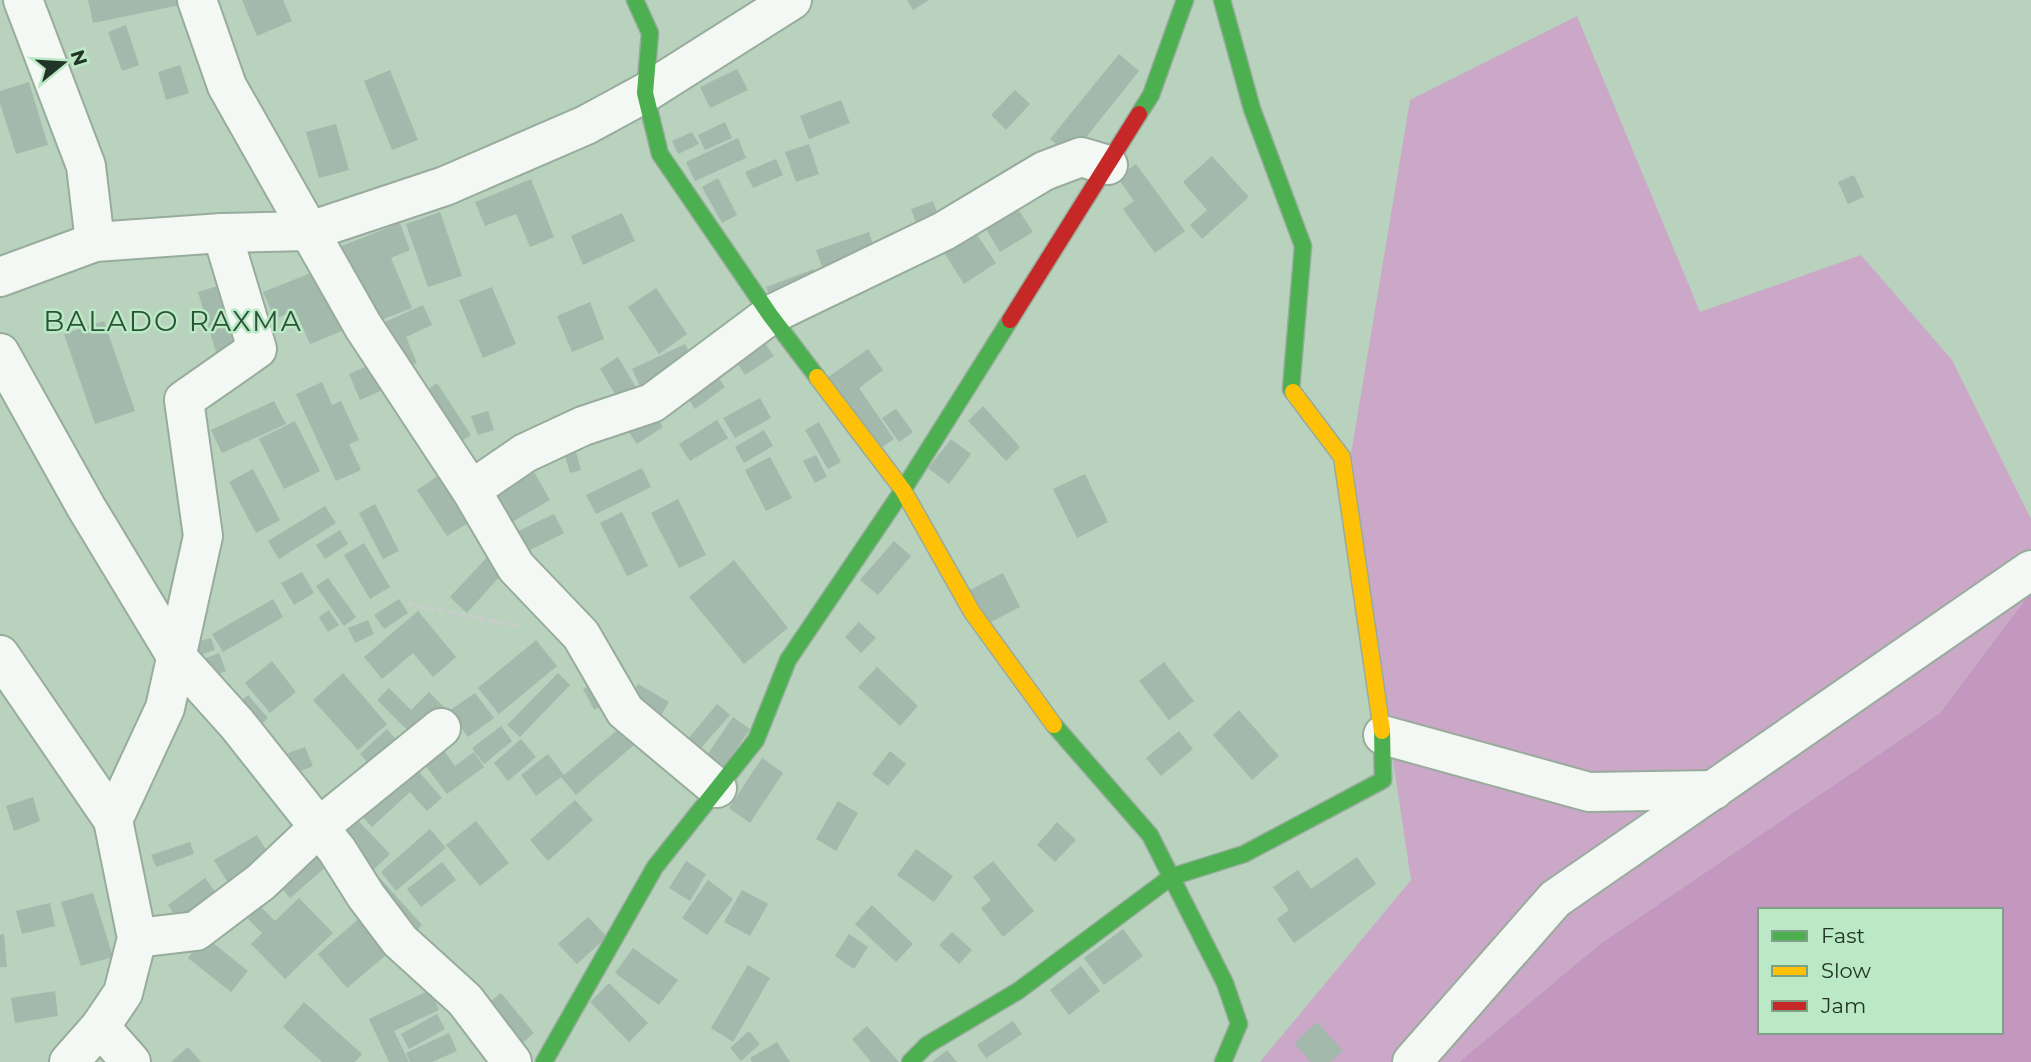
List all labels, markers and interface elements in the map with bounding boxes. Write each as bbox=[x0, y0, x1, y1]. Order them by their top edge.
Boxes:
north arrow bbox=[28, 28, 98, 98]
text: N bbox=[65, 47, 92, 69]
district label: BALADO RAXMA bbox=[43, 304, 303, 338]
legend bbox=[1758, 908, 2003, 1034]
text: Fast bbox=[1821, 923, 1865, 948]
text: Slow bbox=[1821, 958, 1871, 983]
text: Jam bbox=[1820, 993, 1866, 1018]

